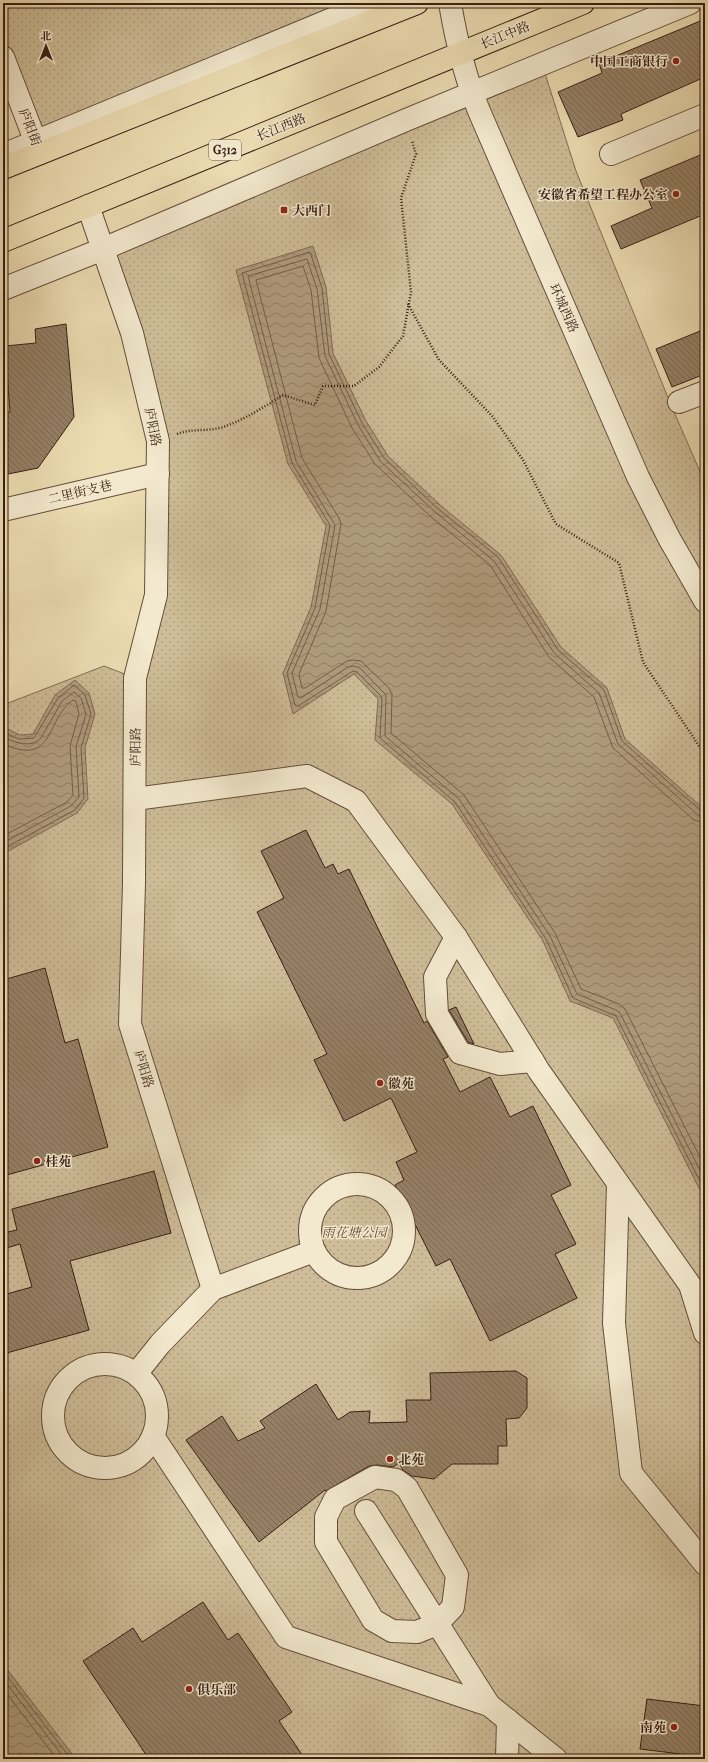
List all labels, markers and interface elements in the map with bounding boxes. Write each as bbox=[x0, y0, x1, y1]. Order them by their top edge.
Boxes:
street label: 长江中路 bbox=[478, 18, 532, 52]
north arrow bbox=[26, 26, 66, 66]
text: 北 bbox=[41, 30, 52, 43]
place label: 中国工商银行 bbox=[590, 54, 668, 69]
marker: 中国工商银行 bbox=[671, 56, 681, 66]
street label: 庐阳街 bbox=[16, 106, 44, 148]
street label: 长江西路 bbox=[254, 110, 308, 144]
road number: G312 bbox=[209, 140, 241, 160]
place label: 安徽省希望工程办公室 bbox=[538, 187, 668, 202]
marker: 安徽省希望工程办公室 bbox=[671, 189, 681, 199]
place label: 大西门 bbox=[292, 203, 331, 218]
marker: 大西门 bbox=[279, 205, 289, 215]
street label: 环城西路 bbox=[547, 281, 581, 335]
street label: 庐阳路 bbox=[142, 406, 164, 448]
street label: 二里街支巷 bbox=[47, 477, 113, 507]
street label: 庐阳路 bbox=[128, 727, 143, 767]
street label: 庐阳路 bbox=[131, 1048, 157, 1090]
place label: 徽苑 bbox=[388, 1076, 414, 1091]
marker: 徽苑 bbox=[375, 1078, 385, 1088]
place label: 桂苑 bbox=[45, 1154, 71, 1169]
marker: 桂苑 bbox=[32, 1156, 42, 1166]
park label: 雨花塘公园 bbox=[321, 1225, 388, 1240]
place label: 北苑 bbox=[398, 1452, 424, 1467]
marker: 北苑 bbox=[385, 1454, 395, 1464]
place label: 俱乐部 bbox=[197, 1682, 236, 1697]
marker: 俱乐部 bbox=[184, 1684, 194, 1694]
place label: 南苑 bbox=[640, 1720, 666, 1735]
marker: 南苑 bbox=[669, 1722, 679, 1732]

